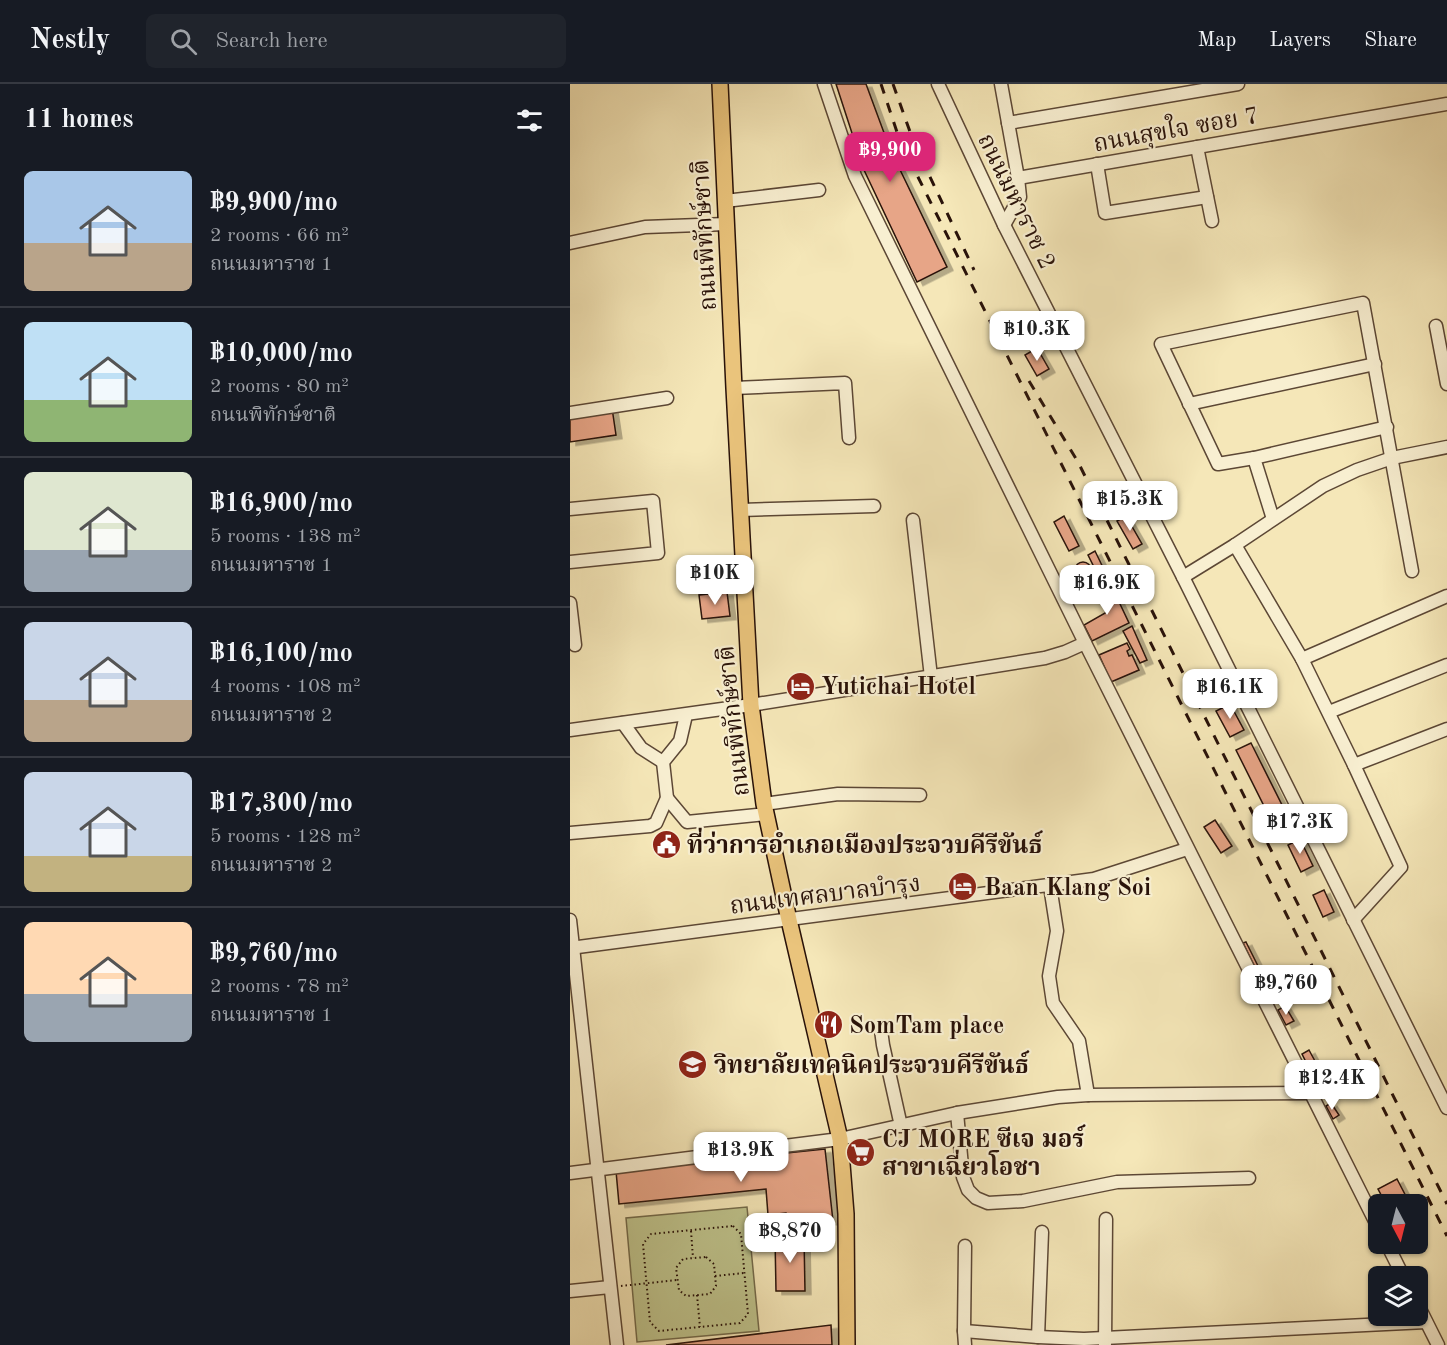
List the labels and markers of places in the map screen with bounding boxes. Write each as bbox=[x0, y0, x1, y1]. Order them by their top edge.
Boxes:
pin: ฿9,900 bbox=[841, 132, 939, 183]
pin: ฿10.3K bbox=[988, 311, 1086, 362]
pin: ฿15.3K bbox=[1081, 481, 1179, 532]
pin: ฿10K bbox=[679, 555, 751, 606]
pin: ฿16.9K bbox=[1058, 565, 1156, 616]
pin: ฿16.1K bbox=[1181, 669, 1279, 720]
hotel icon: Yutichai Hotel bbox=[784, 670, 816, 702]
place label: Yutichai Hotel bbox=[821, 676, 976, 700]
pin: ฿17.3K bbox=[1251, 804, 1349, 855]
place label: ที่ว่าการอำเภอเมืองประจวบคีรีขันธ์ bbox=[687, 827, 1044, 859]
public building icon: ที่ว่าการอำเภอเมืองประจวบคีรีขันธ์ bbox=[650, 829, 682, 861]
hotel icon: Baan Klang Soi bbox=[947, 871, 979, 903]
place label: Baan Klang Soi bbox=[984, 877, 1151, 901]
pin: ฿9,760 bbox=[1237, 965, 1335, 1016]
restaurant icon: SomTam place bbox=[812, 1009, 844, 1041]
place label: SomTam place bbox=[849, 1015, 1004, 1039]
school or university icon: วิทยาลัยเทคนิคประจวบคีรีขันธ์ bbox=[677, 1049, 709, 1081]
place label: วิทยาลัยเทคนิคประจวบคีรีขันธ์ bbox=[714, 1050, 1030, 1079]
pin: ฿12.4K bbox=[1283, 1060, 1381, 1111]
place label: CJ MORE ซีเจ มอร์ สาขาเฉี่ยวโอชา bbox=[882, 1124, 1086, 1181]
pin: ฿13.9K bbox=[692, 1132, 790, 1183]
supermarket icon: CJ MORE ซีเจ มอร์ สาขาเฉี่ยวโอชา bbox=[845, 1137, 877, 1169]
pin: ฿8,870 bbox=[741, 1213, 839, 1264]

